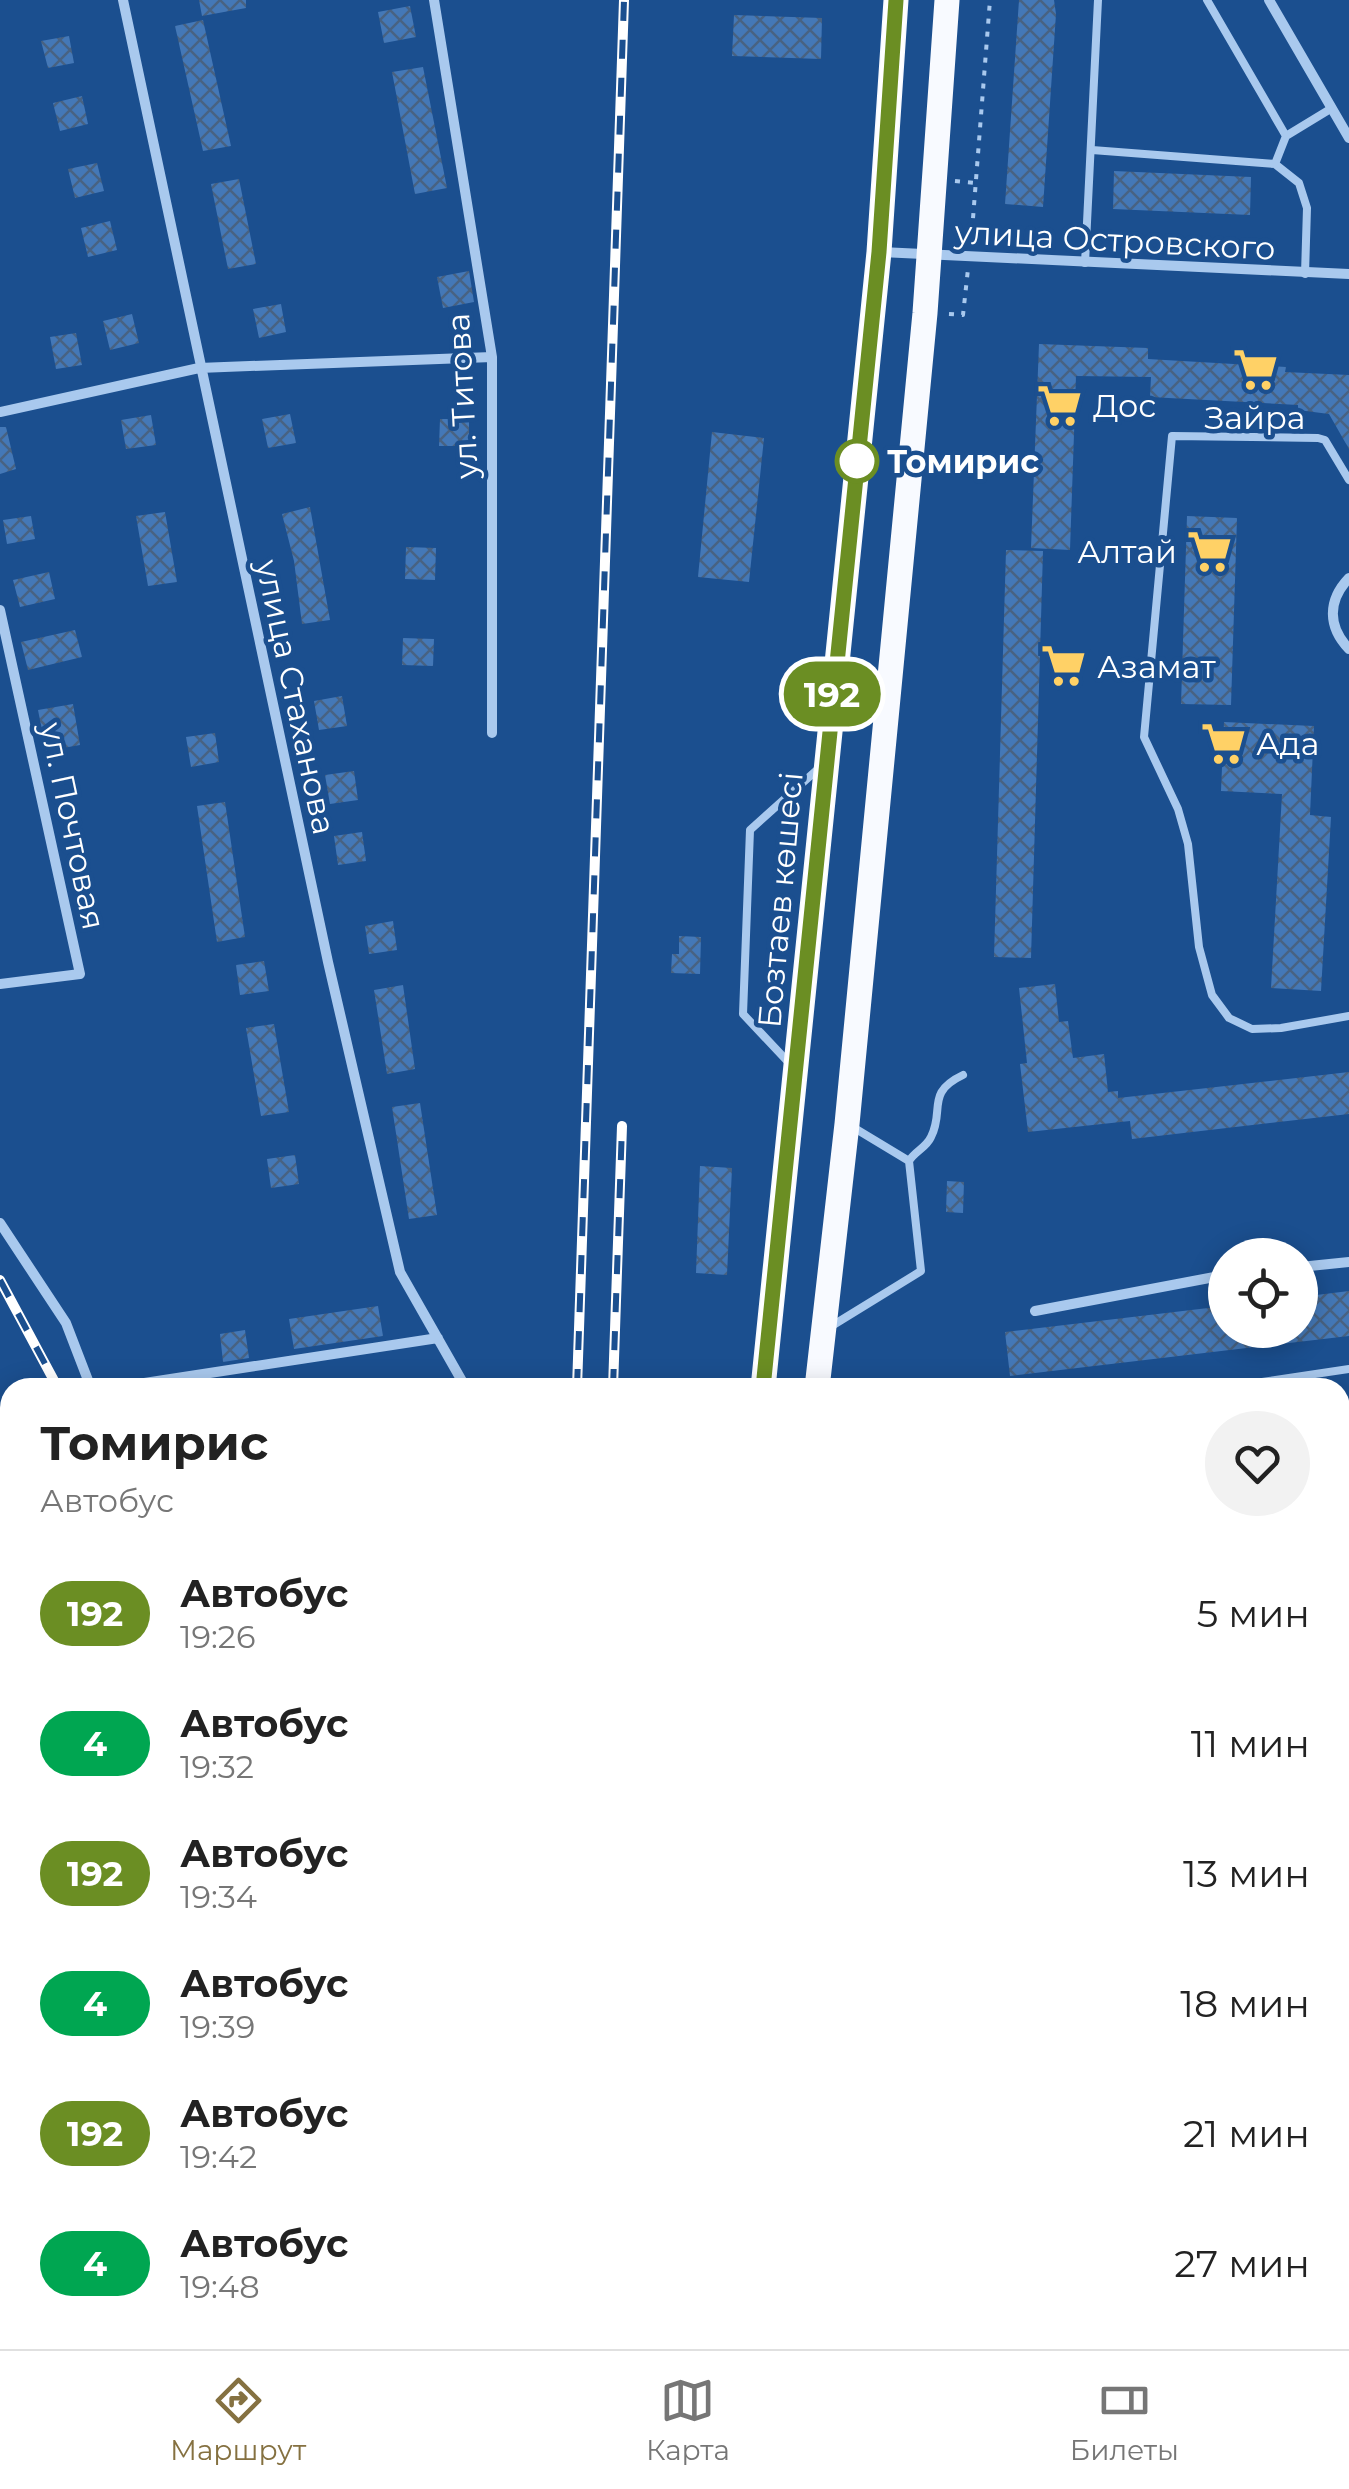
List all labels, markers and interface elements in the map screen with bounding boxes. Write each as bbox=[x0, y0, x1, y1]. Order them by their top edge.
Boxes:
street label: улица Островского bbox=[953, 212, 1276, 268]
street label: ул. Титова bbox=[438, 312, 486, 481]
supermarket icon: Зайра bbox=[1231, 345, 1279, 393]
supermarket icon: Дос bbox=[1036, 381, 1084, 429]
place label: Дос bbox=[1093, 386, 1156, 425]
place label: Зайра bbox=[1204, 398, 1306, 437]
marker: Томирис bbox=[836, 440, 878, 482]
place label: Томирис bbox=[887, 442, 1039, 481]
supermarket icon: Алтай bbox=[1186, 527, 1234, 575]
place label: Алтай bbox=[1077, 532, 1177, 571]
street label: улица Стаханова bbox=[248, 555, 344, 838]
supermarket icon: Азамат bbox=[1040, 642, 1088, 690]
place label: Азамат bbox=[1097, 647, 1216, 686]
line badge: 192 bbox=[774, 662, 890, 726]
text: 192 bbox=[804, 673, 860, 716]
street label: ул. Почтовая bbox=[32, 718, 114, 933]
supermarket icon: Ада bbox=[1199, 719, 1247, 767]
place label: Ада bbox=[1256, 724, 1319, 763]
street label: Бозтаев көшесі bbox=[749, 770, 811, 1030]
map controls bbox=[1208, 1238, 1318, 1348]
button: locate bbox=[1208, 1238, 1318, 1348]
button: heart bbox=[1205, 1411, 1310, 1516]
text: Томирис bbox=[40, 1414, 268, 1472]
text: Автобус bbox=[40, 1481, 174, 1520]
text: Автобус bbox=[180, 1570, 349, 1617]
text: 5 мин bbox=[1197, 1590, 1310, 1637]
text: 192 bbox=[67, 1592, 123, 1635]
text: 19:26 bbox=[180, 1617, 255, 1656]
text: Автобус bbox=[180, 1700, 349, 1747]
text: 11 мин bbox=[1191, 1720, 1310, 1767]
text: 4 bbox=[83, 1722, 107, 1765]
text: 19:32 bbox=[180, 1747, 254, 1786]
text: Автобус bbox=[180, 1830, 349, 1877]
text: 13 мин bbox=[1183, 1850, 1310, 1897]
text: 192 bbox=[67, 1852, 123, 1895]
text: 19:34 bbox=[180, 1877, 257, 1916]
text: Автобус bbox=[180, 1960, 349, 2007]
text: 18 мин bbox=[1180, 1980, 1310, 2027]
text: 4 bbox=[83, 1982, 107, 2025]
text: 19:39 bbox=[180, 2007, 255, 2046]
text: Автобус bbox=[180, 2090, 349, 2137]
text: 21 мин bbox=[1183, 2110, 1310, 2157]
text: 192 bbox=[67, 2112, 123, 2155]
text: 19:42 bbox=[180, 2137, 257, 2176]
text: Автобус bbox=[180, 2220, 349, 2267]
text: 27 мин bbox=[1174, 2240, 1310, 2287]
text: 4 bbox=[83, 2242, 107, 2285]
text: 19:48 bbox=[180, 2267, 260, 2306]
tab: Маршрут bbox=[170, 2373, 306, 2467]
tab: Карта bbox=[646, 2373, 730, 2467]
tab: Билеты bbox=[1070, 2373, 1179, 2467]

